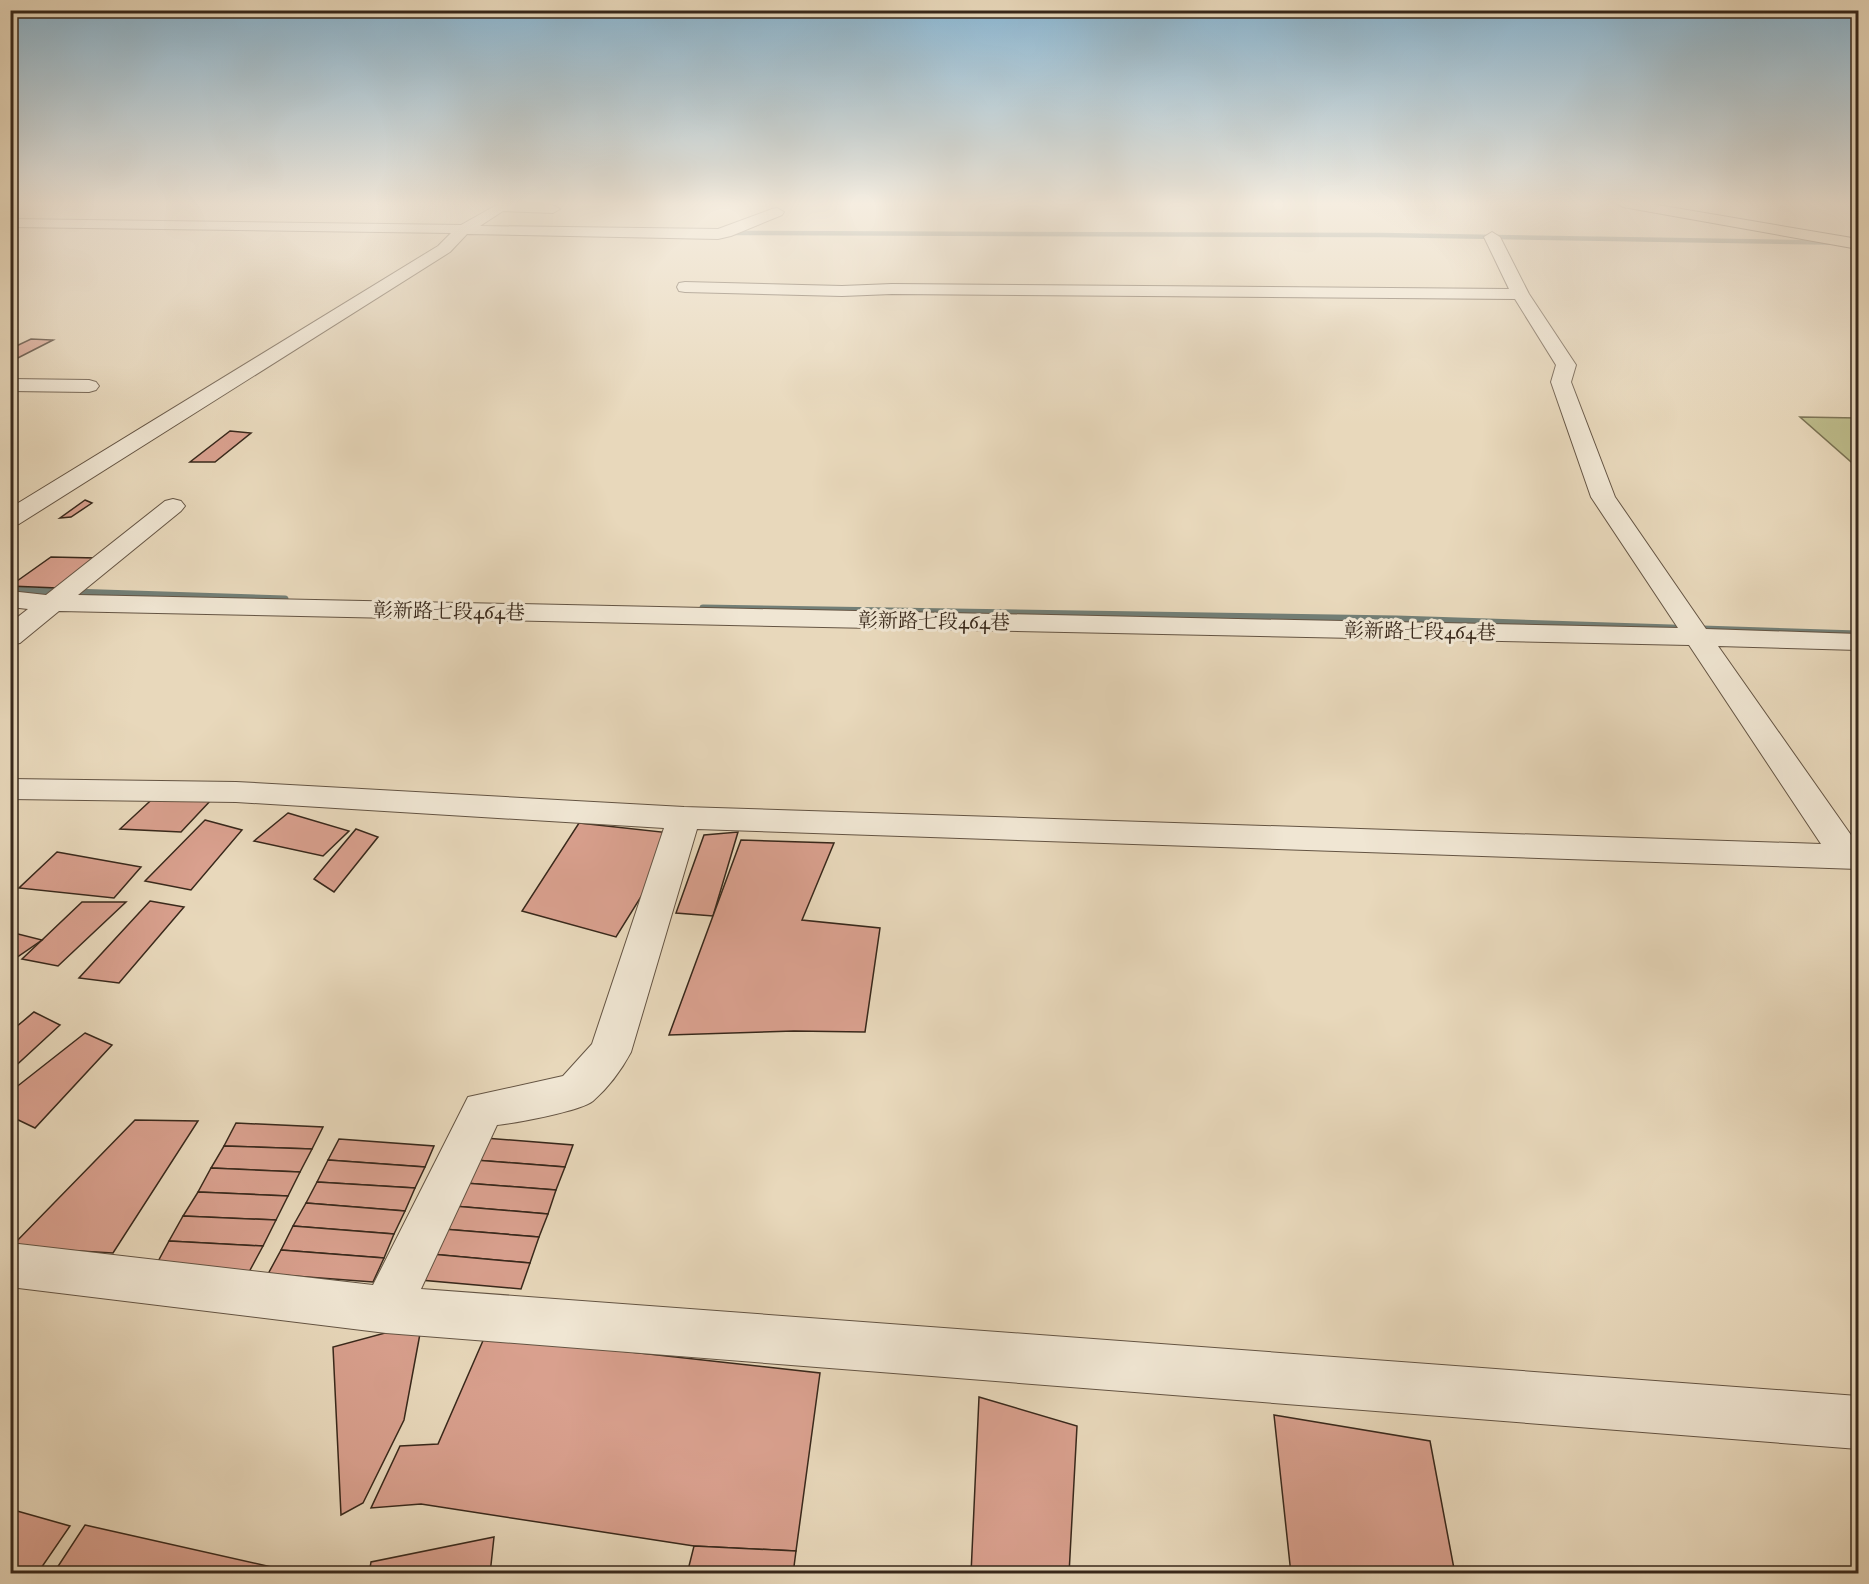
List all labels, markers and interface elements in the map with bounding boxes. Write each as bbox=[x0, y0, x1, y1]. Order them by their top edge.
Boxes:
street label: 彰新路七段464巷 bbox=[373, 598, 525, 625]
street label: 彰新路七段464巷 bbox=[858, 608, 1010, 635]
street label: 彰新路七段464巷 bbox=[1344, 618, 1496, 645]

